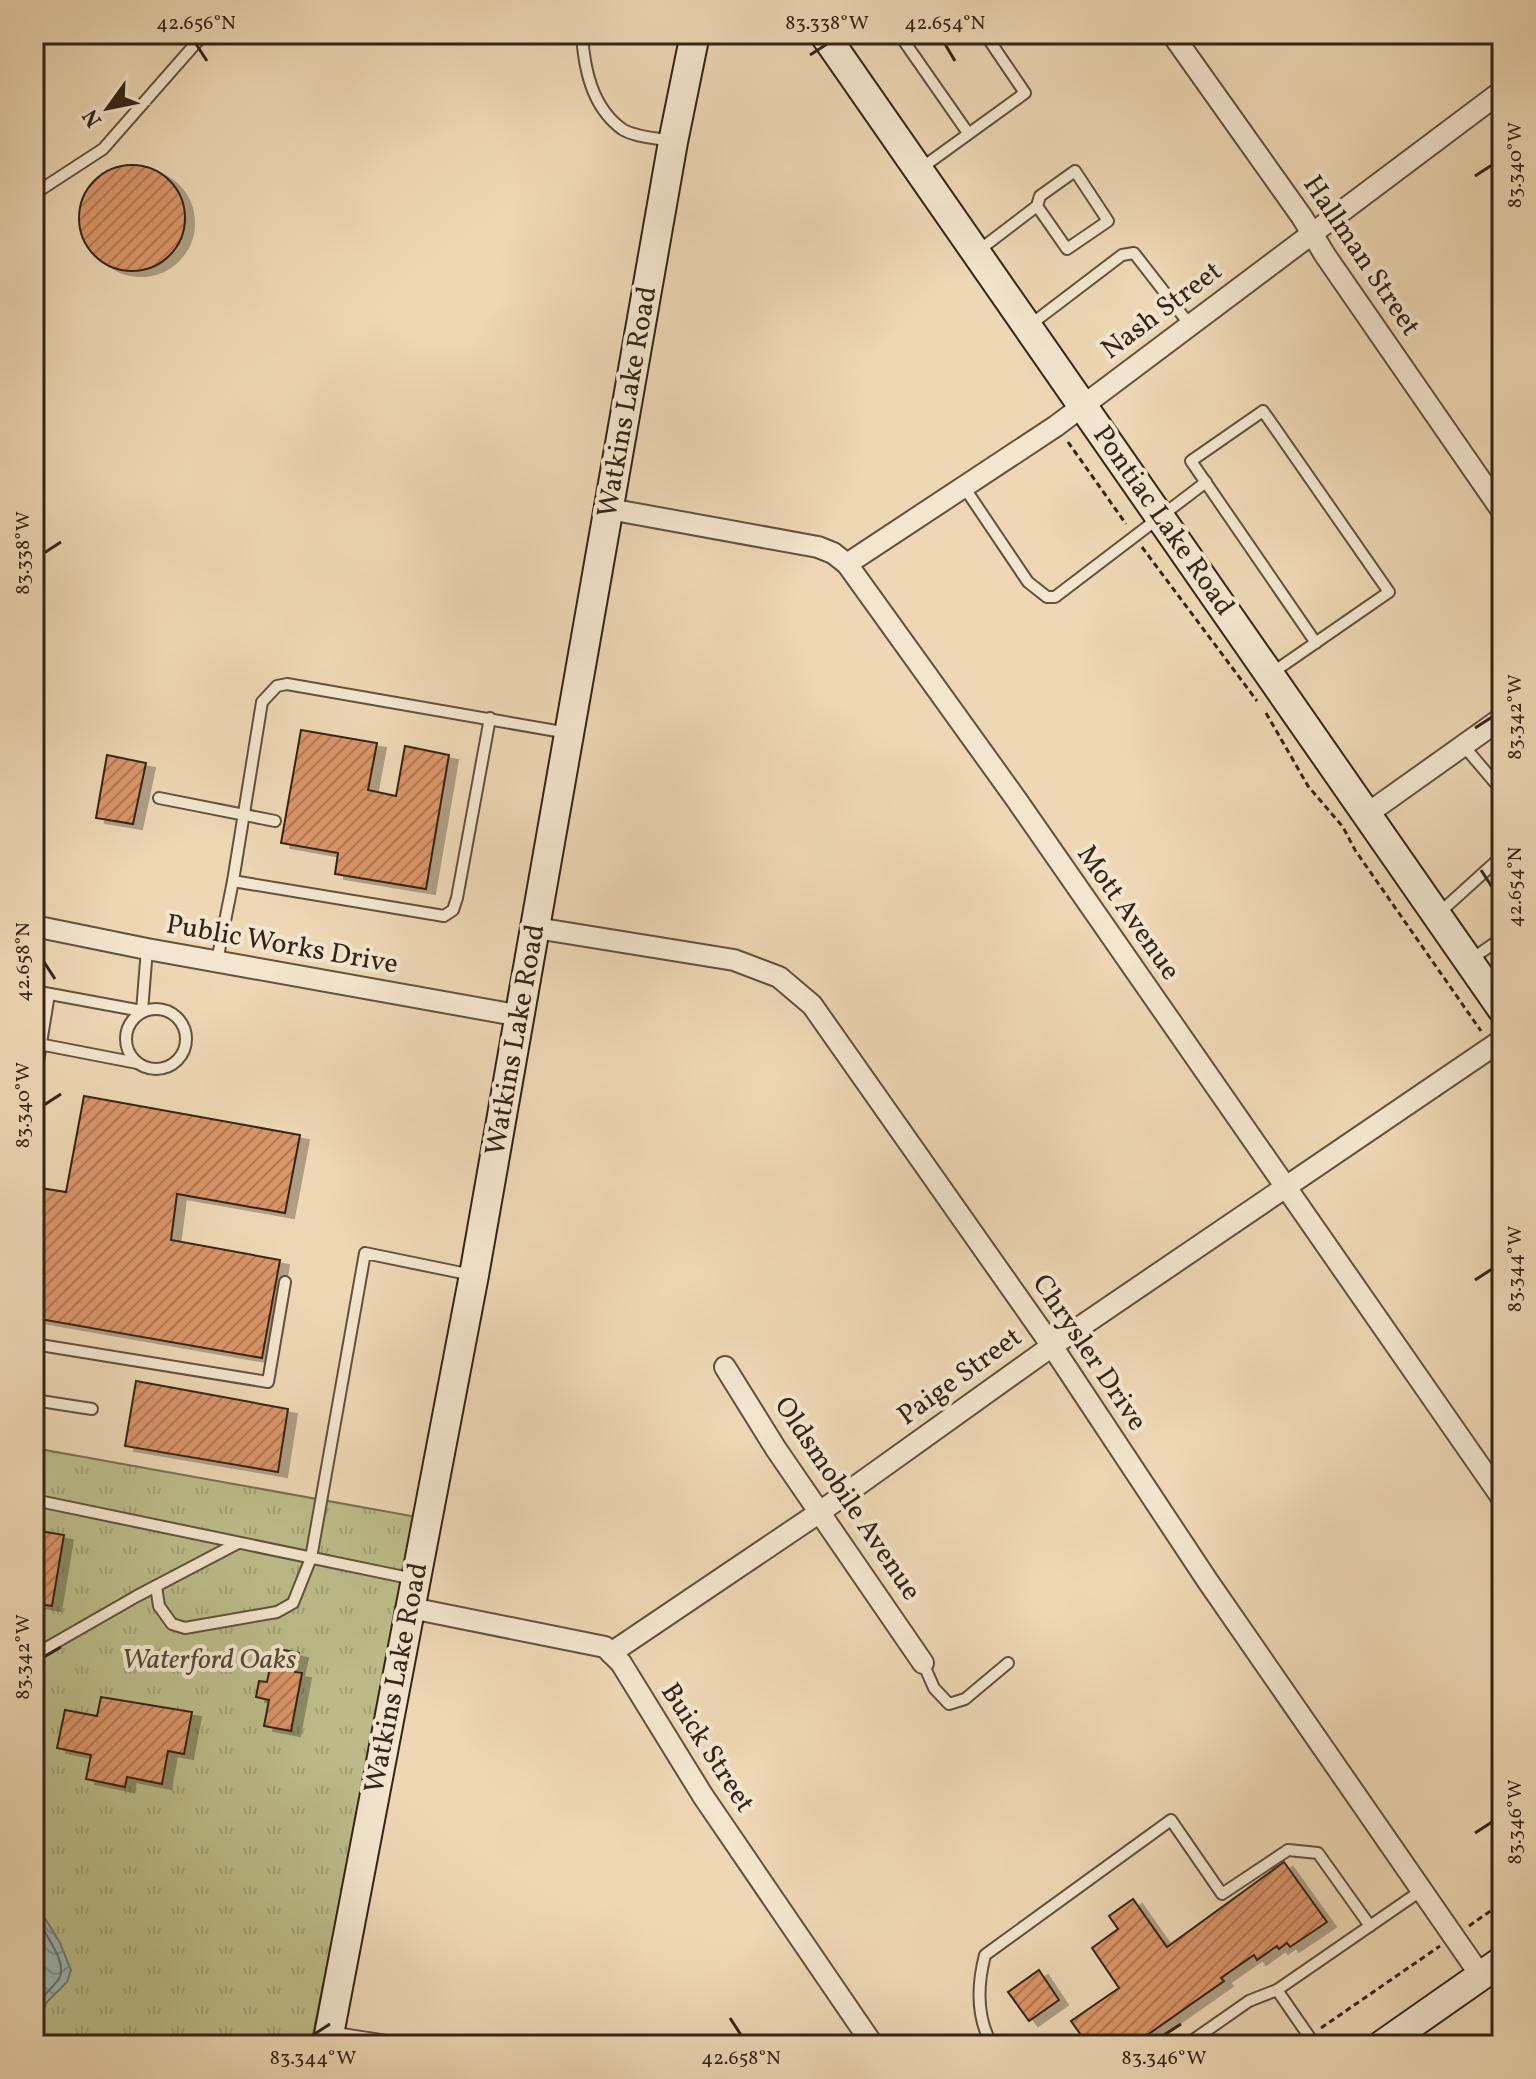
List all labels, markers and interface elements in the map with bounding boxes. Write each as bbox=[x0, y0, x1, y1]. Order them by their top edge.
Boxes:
text: 42.656°N bbox=[156, 10, 236, 38]
text: 83.338°W bbox=[785, 10, 869, 38]
text: 42.654°N bbox=[905, 10, 986, 38]
north arrow bbox=[68, 68, 148, 148]
text: N bbox=[76, 102, 111, 133]
text: 83.340°W bbox=[1502, 122, 1530, 208]
street label: Hallman Street bbox=[1293, 168, 1429, 344]
street label: Nash Street bbox=[1093, 253, 1231, 369]
street label: Watkins Lake Road bbox=[588, 283, 668, 521]
street label: Pontiac Lake Road bbox=[1083, 418, 1243, 624]
text: 83.338°W bbox=[10, 511, 38, 595]
text: 83.342°W bbox=[1502, 674, 1530, 760]
street label: Mott Avenue bbox=[1067, 838, 1189, 988]
text: 42.654°N bbox=[1502, 846, 1530, 927]
street label: Public Works Drive bbox=[163, 905, 401, 985]
street label: Watkins Lake Road bbox=[476, 921, 556, 1159]
text: 42.658°N bbox=[10, 922, 38, 1002]
text: 83.340°W bbox=[10, 1062, 38, 1148]
text: 83.344°W bbox=[1502, 1226, 1530, 1312]
street label: Chrysler Drive bbox=[1022, 1267, 1156, 1439]
street label: Paige Street bbox=[890, 1319, 1030, 1435]
street label: Oldsmobile Avenue bbox=[764, 1389, 930, 1609]
street label: Watkins Lake Road bbox=[356, 1559, 438, 1797]
text: 83.342°W bbox=[10, 1614, 38, 1700]
park label: Waterford Oaks bbox=[122, 1641, 296, 1680]
street label: Buick Street bbox=[650, 1675, 764, 1821]
text: 83.346°W bbox=[1502, 1780, 1530, 1865]
text: 83.344°W bbox=[270, 2045, 356, 2073]
text: 42.658°N bbox=[701, 2045, 781, 2073]
text: 83.346°W bbox=[1122, 2045, 1207, 2073]

